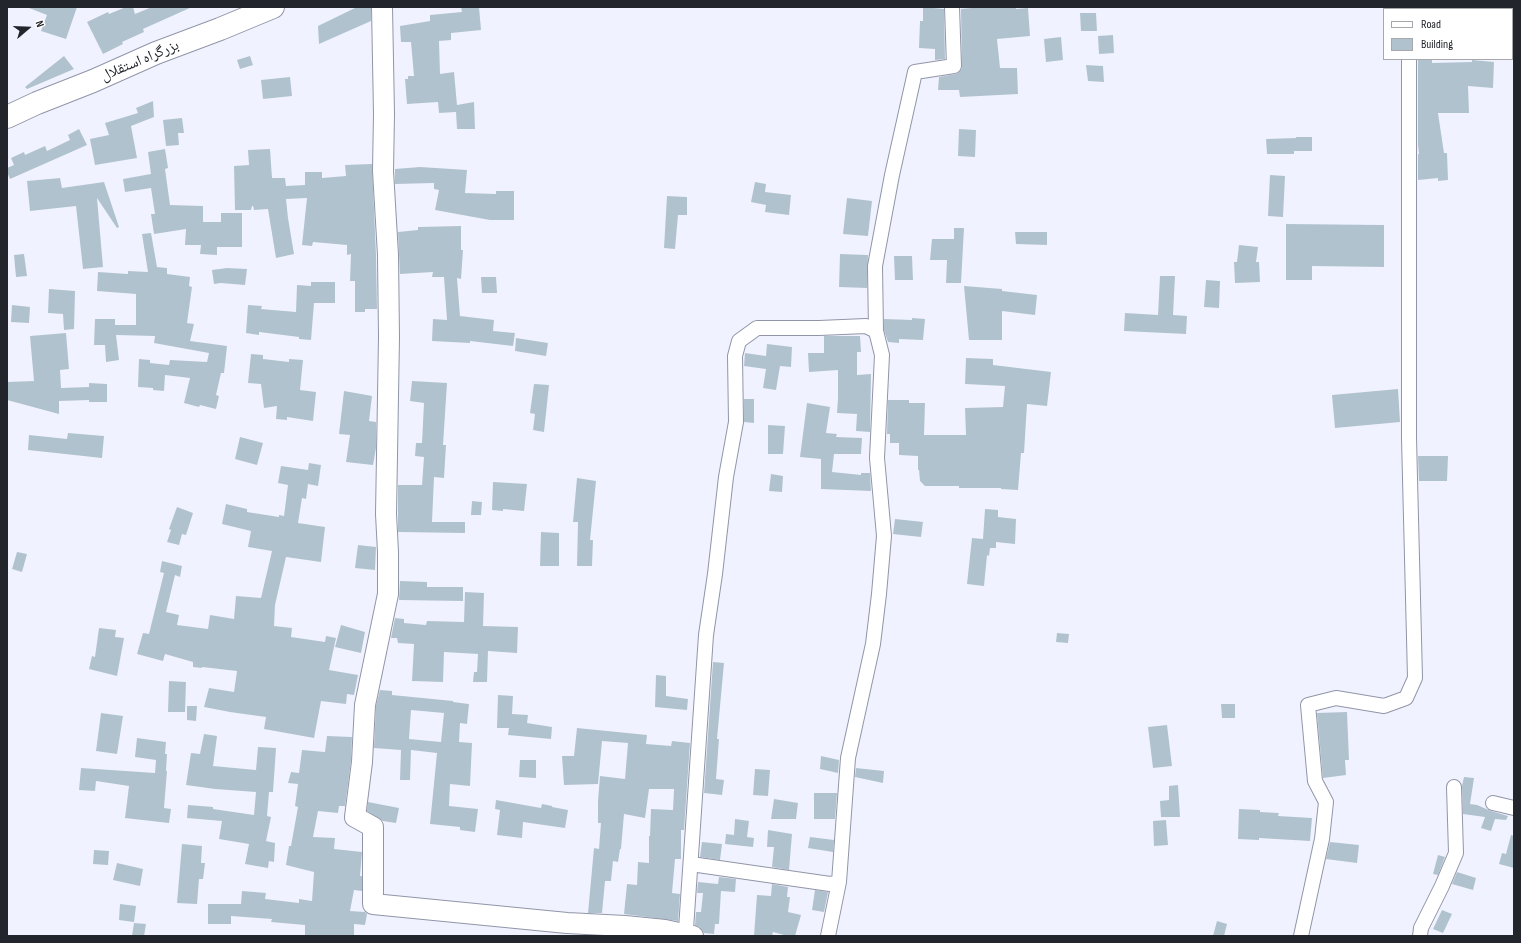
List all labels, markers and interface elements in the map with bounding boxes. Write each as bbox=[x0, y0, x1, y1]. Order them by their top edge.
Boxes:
north arrow bbox=[8, 8, 48, 48]
legend bbox=[1383, 8, 1513, 60]
text: Road bbox=[1421, 17, 1441, 32]
text: N bbox=[33, 19, 47, 29]
street label: بزرگراه استقلال bbox=[98, 36, 182, 86]
text: Building bbox=[1421, 37, 1453, 52]

